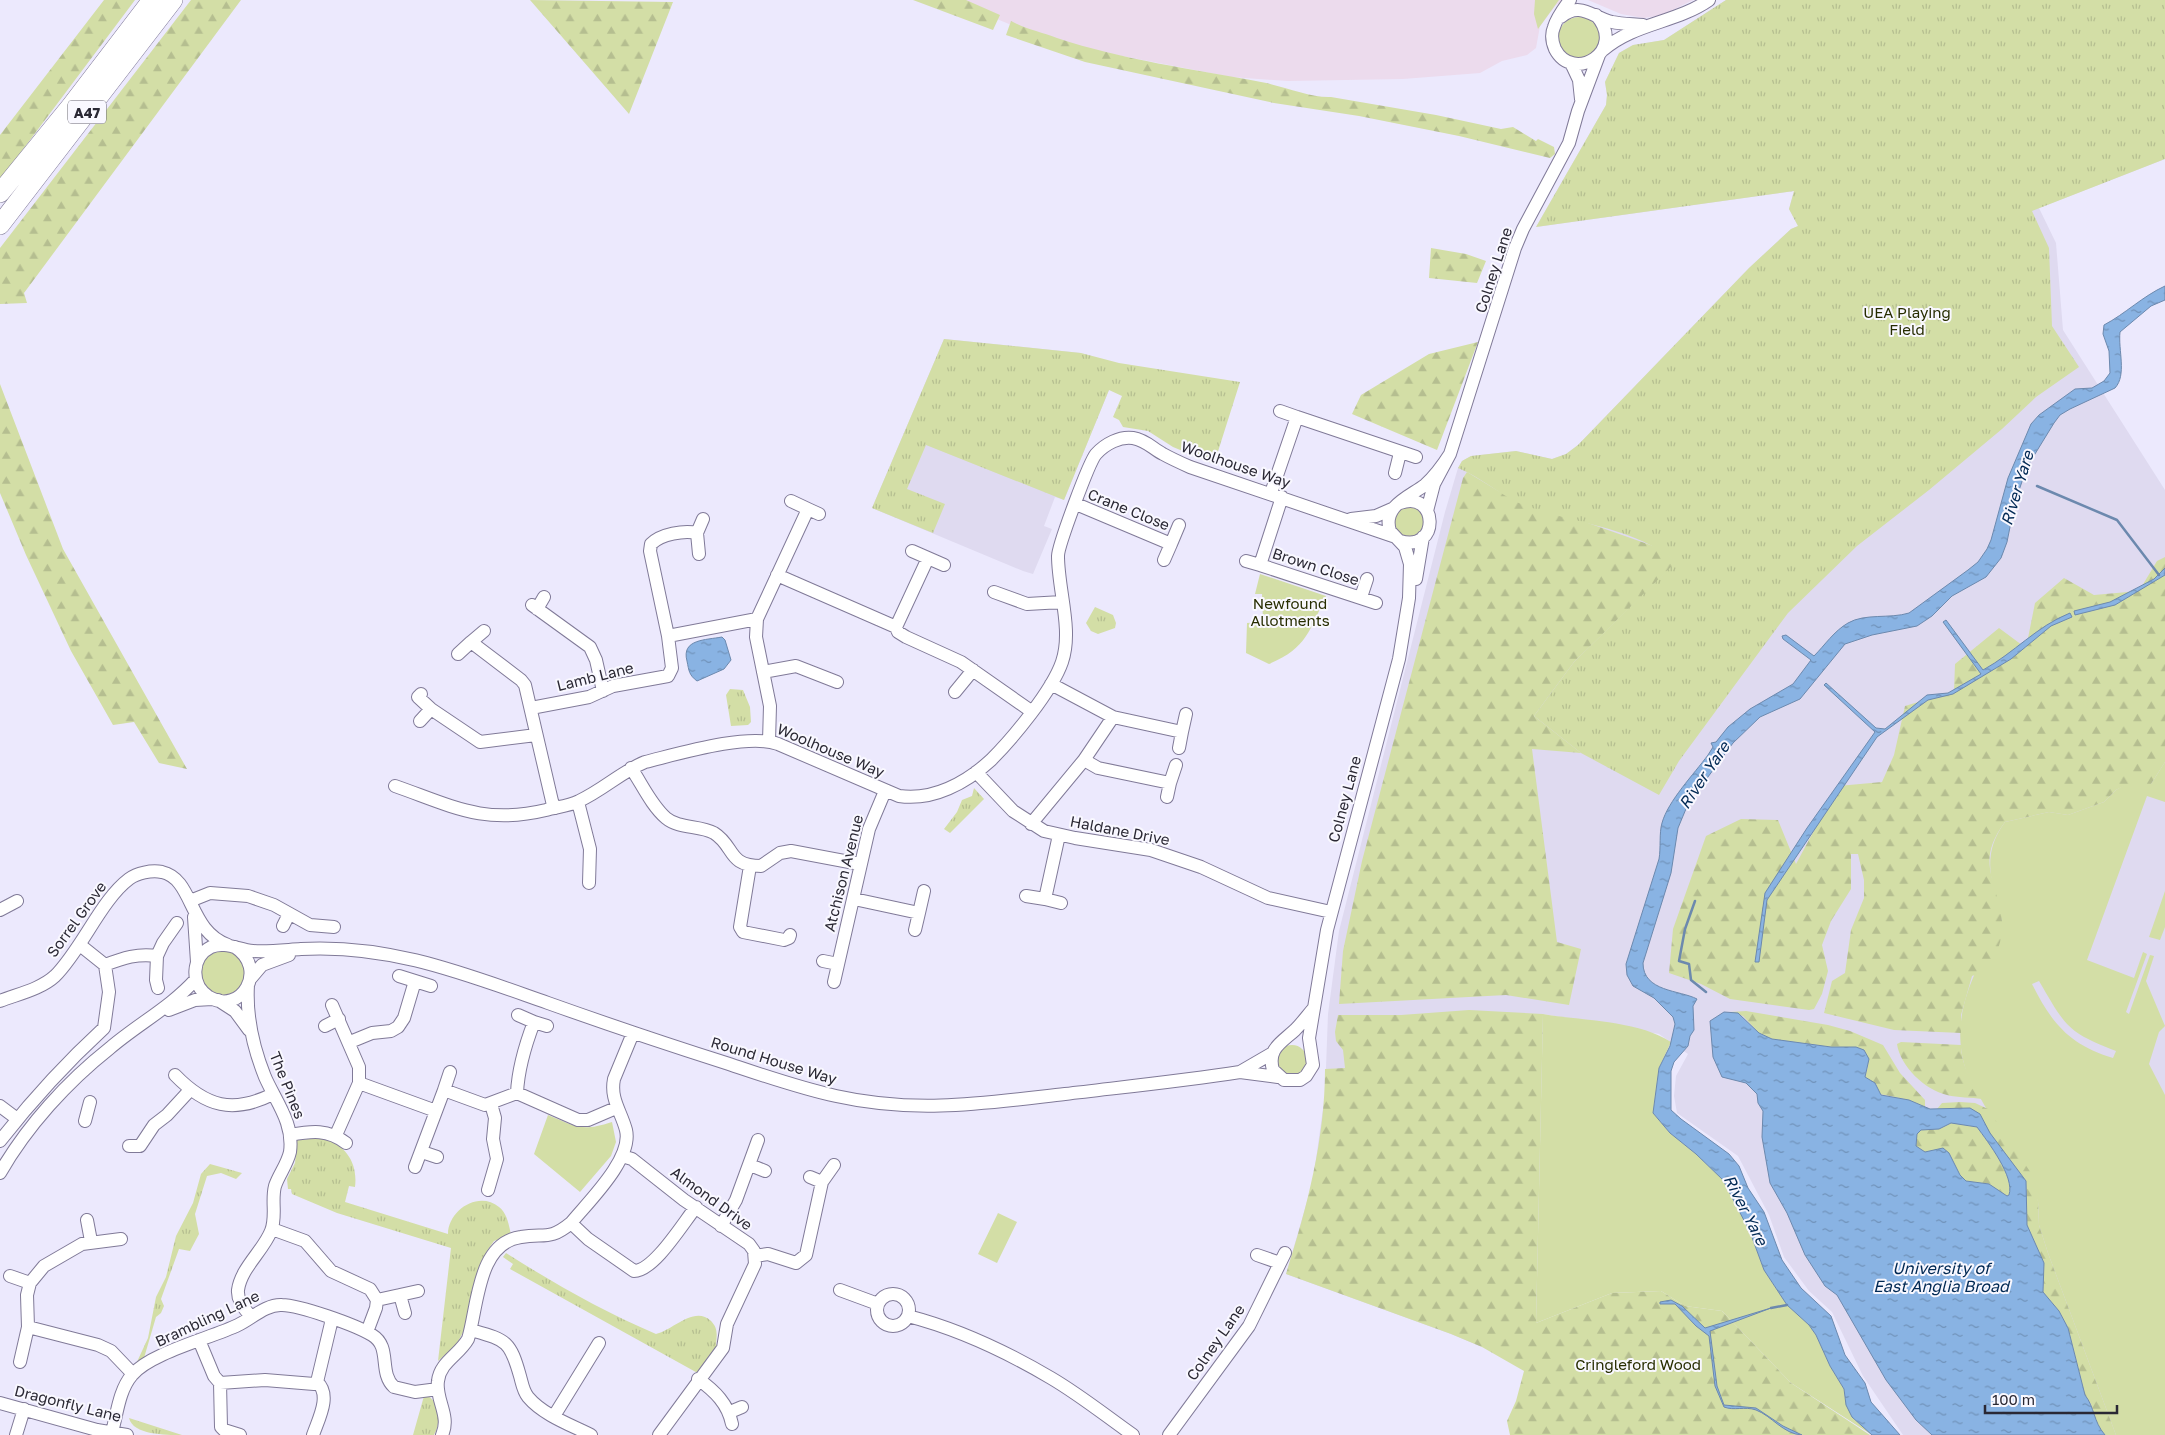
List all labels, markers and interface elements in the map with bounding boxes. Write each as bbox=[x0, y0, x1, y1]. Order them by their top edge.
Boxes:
road number: A47 bbox=[68, 100, 106, 124]
street label: Colney Lane bbox=[1471, 225, 1515, 315]
park label: UEA Playing Field bbox=[1863, 303, 1951, 338]
street label: Woolhouse Way bbox=[1179, 437, 1294, 491]
water label: River Yare bbox=[1996, 447, 2038, 528]
street label: Crane Close bbox=[1085, 484, 1173, 534]
street label: Brown Close bbox=[1270, 543, 1362, 589]
park label: Newfound Allotments bbox=[1250, 594, 1330, 629]
street label: Lamb Lane bbox=[555, 658, 636, 694]
street label: Woolhouse Way bbox=[775, 719, 888, 781]
water label: River Yare bbox=[1674, 736, 1735, 812]
street label: Colney Lane bbox=[1324, 753, 1364, 844]
street label: Atchison Avenue bbox=[820, 812, 866, 933]
street label: Haldane Drive bbox=[1069, 812, 1172, 849]
street label: Sorrel Grove bbox=[43, 877, 110, 960]
street label: Round House Way bbox=[709, 1032, 840, 1088]
street label: The Pines bbox=[266, 1049, 310, 1121]
street label: Almond Drive bbox=[668, 1162, 756, 1234]
water label: River Yare bbox=[1720, 1171, 1773, 1250]
water label: University of East Anglia Broad bbox=[1873, 1258, 2011, 1296]
street label: Brambling Lane bbox=[152, 1286, 262, 1350]
street label: Colney Lane bbox=[1182, 1300, 1248, 1384]
park label: Cringleford Wood bbox=[1575, 1355, 1701, 1373]
street label: Dragonfly Lane bbox=[13, 1381, 124, 1425]
scale bar bbox=[1985, 1382, 2118, 1414]
text: 100 m bbox=[1992, 1390, 2035, 1408]

